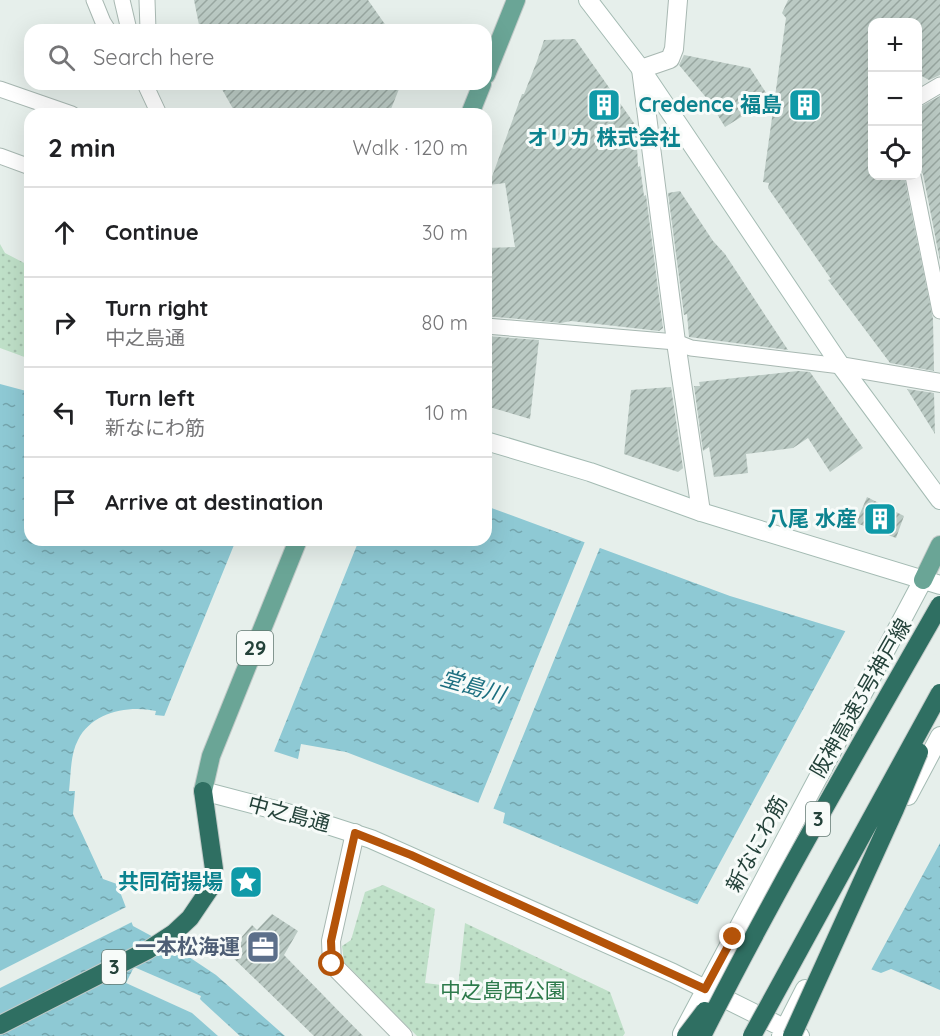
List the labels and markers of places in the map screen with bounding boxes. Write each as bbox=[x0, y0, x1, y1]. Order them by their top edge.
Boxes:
building icon: オリカ 株式会社 bbox=[586, 87, 622, 123]
building icon: Credence 福島 bbox=[787, 87, 823, 123]
place label: Credence 福島 bbox=[639, 91, 782, 117]
place label: オリカ 株式会社 bbox=[528, 124, 680, 150]
building icon: 八尾 水産 bbox=[862, 501, 898, 537]
place label: 八尾 水産 bbox=[767, 505, 857, 531]
place icon: 共同荷揚場 bbox=[228, 864, 264, 900]
place label: 共同荷揚場 bbox=[118, 868, 223, 894]
office icon: 一本松海運 bbox=[245, 929, 281, 965]
place label: 一本松海運 bbox=[135, 933, 240, 959]

